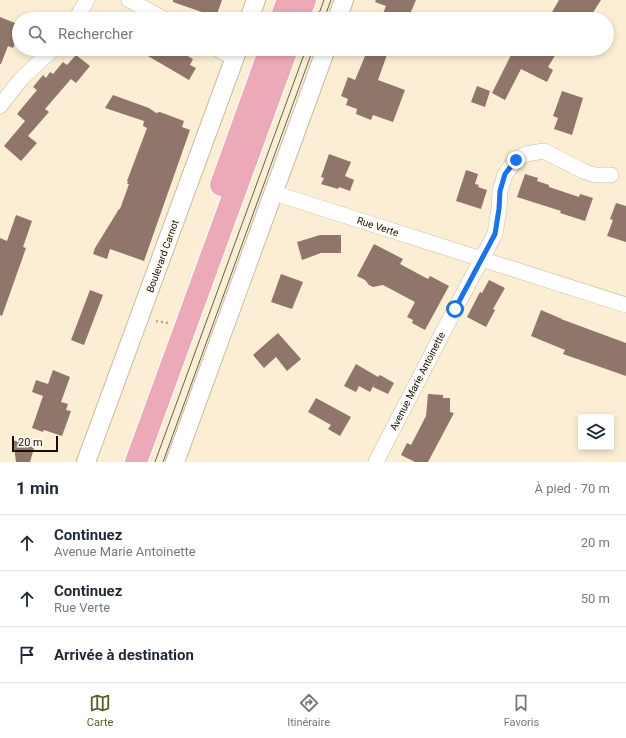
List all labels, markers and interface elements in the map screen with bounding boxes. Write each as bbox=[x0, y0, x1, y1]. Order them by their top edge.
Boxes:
search box bbox=[12, 12, 614, 56]
icon: search bbox=[26, 23, 48, 45]
text: Rechercher bbox=[58, 25, 133, 43]
route end bbox=[507, 151, 525, 169]
street label: Rue Verte bbox=[356, 215, 400, 238]
street label: Boulevard Carnot bbox=[144, 218, 181, 294]
route start bbox=[446, 300, 464, 318]
street label: Avenue Marie Antoinette bbox=[388, 330, 447, 432]
map controls bbox=[578, 414, 614, 450]
button: layers bbox=[578, 414, 614, 450]
scale bar bbox=[12, 434, 58, 453]
text: 20 m bbox=[18, 436, 43, 449]
text: 1 min bbox=[16, 478, 59, 498]
text: À pied · 70 m bbox=[535, 481, 610, 496]
text: Continuez bbox=[54, 526, 122, 544]
icon: ahead bbox=[16, 532, 38, 554]
text: 20 m bbox=[581, 535, 610, 550]
text: Avenue Marie Antoinette bbox=[54, 544, 196, 559]
text: Continuez bbox=[54, 582, 122, 600]
icon: ahead bbox=[16, 588, 38, 610]
text: 50 m bbox=[581, 591, 610, 606]
text: Rue Verte bbox=[54, 600, 110, 615]
icon: arrive bbox=[16, 644, 38, 666]
text: Arrivée à destination bbox=[54, 646, 194, 664]
tab: Carte bbox=[87, 692, 113, 729]
tab: Itinéraire bbox=[287, 692, 330, 729]
tab: Favoris bbox=[504, 692, 539, 729]

